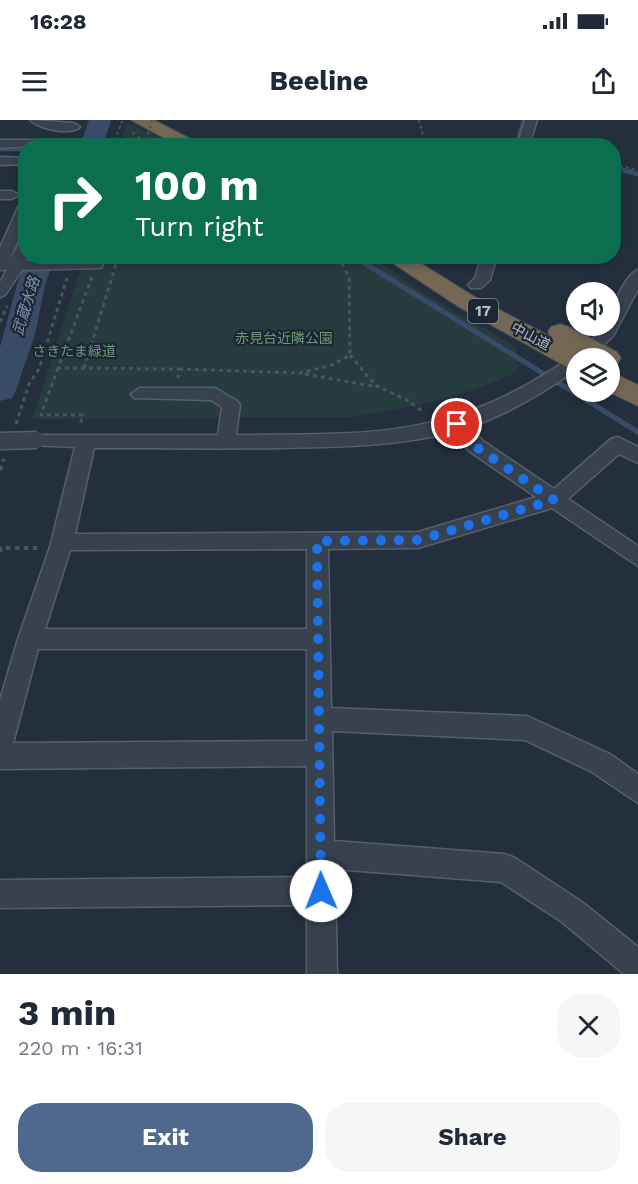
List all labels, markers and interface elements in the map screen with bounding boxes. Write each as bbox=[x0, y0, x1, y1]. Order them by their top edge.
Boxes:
text: 16:28 bbox=[30, 9, 87, 34]
icon: menu bbox=[18, 65, 51, 98]
text: Beeline bbox=[270, 65, 368, 97]
icon: share bbox=[587, 65, 620, 98]
text: 100 m bbox=[135, 161, 259, 210]
icon: right bbox=[36, 162, 114, 240]
text: Turn right bbox=[135, 211, 264, 243]
water label: 武蔵水路 bbox=[9, 273, 44, 337]
map controls bbox=[566, 282, 620, 402]
button: sound bbox=[566, 282, 620, 336]
road number: 17 bbox=[468, 299, 498, 323]
street label: 中山道 bbox=[509, 319, 553, 353]
park label: 赤見台近隣公園 bbox=[235, 330, 333, 346]
park label: さきたま緑道 bbox=[32, 343, 116, 359]
button: layers bbox=[566, 348, 620, 402]
pin bbox=[431, 398, 482, 449]
icon: arrive bbox=[440, 407, 473, 440]
position arrow bbox=[289, 859, 353, 923]
text: 3 min bbox=[18, 992, 116, 1034]
button: close bbox=[557, 994, 620, 1057]
text: 220 m · 16:31 bbox=[18, 1036, 143, 1060]
button: Exit bbox=[18, 1103, 313, 1172]
button: Share bbox=[325, 1103, 620, 1172]

